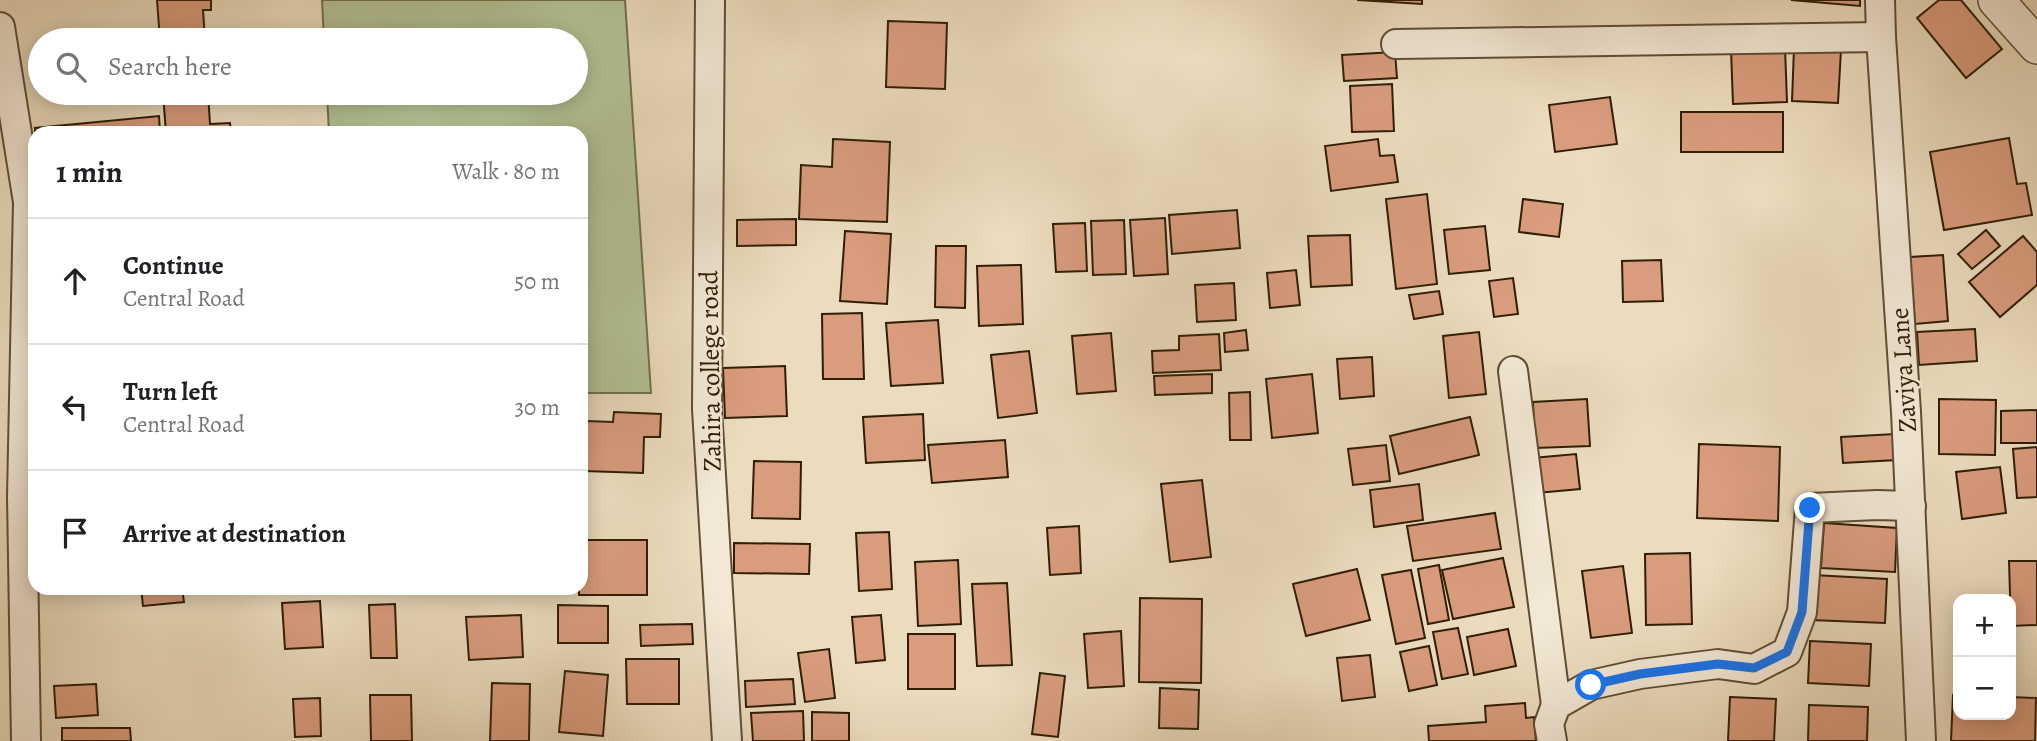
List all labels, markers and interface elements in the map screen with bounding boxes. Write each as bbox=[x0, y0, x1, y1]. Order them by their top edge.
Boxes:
search box bbox=[28, 28, 588, 105]
icon: search bbox=[52, 48, 90, 86]
text: Search here bbox=[108, 49, 232, 84]
text: 1 min bbox=[56, 152, 123, 192]
text: Walk · 80 m bbox=[452, 156, 560, 187]
text: Continue bbox=[123, 248, 224, 283]
icon: ahead bbox=[56, 262, 94, 300]
text: 50 m bbox=[514, 266, 560, 297]
street label: Zahira college road bbox=[691, 270, 730, 472]
text: Central Road bbox=[123, 283, 245, 314]
street label: Zaviya Lane bbox=[1882, 306, 1925, 434]
text: Turn left bbox=[123, 374, 218, 409]
icon: left bbox=[56, 388, 94, 426]
text: 30 m bbox=[514, 392, 560, 423]
text: Central Road bbox=[123, 409, 245, 440]
route end bbox=[1794, 492, 1825, 523]
icon: arrive bbox=[56, 514, 94, 552]
text: Arrive at destination bbox=[123, 516, 346, 551]
map controls bbox=[1953, 594, 2016, 720]
button: + bbox=[1953, 594, 2016, 657]
button: − bbox=[1953, 657, 2016, 720]
route start bbox=[1575, 669, 1606, 700]

